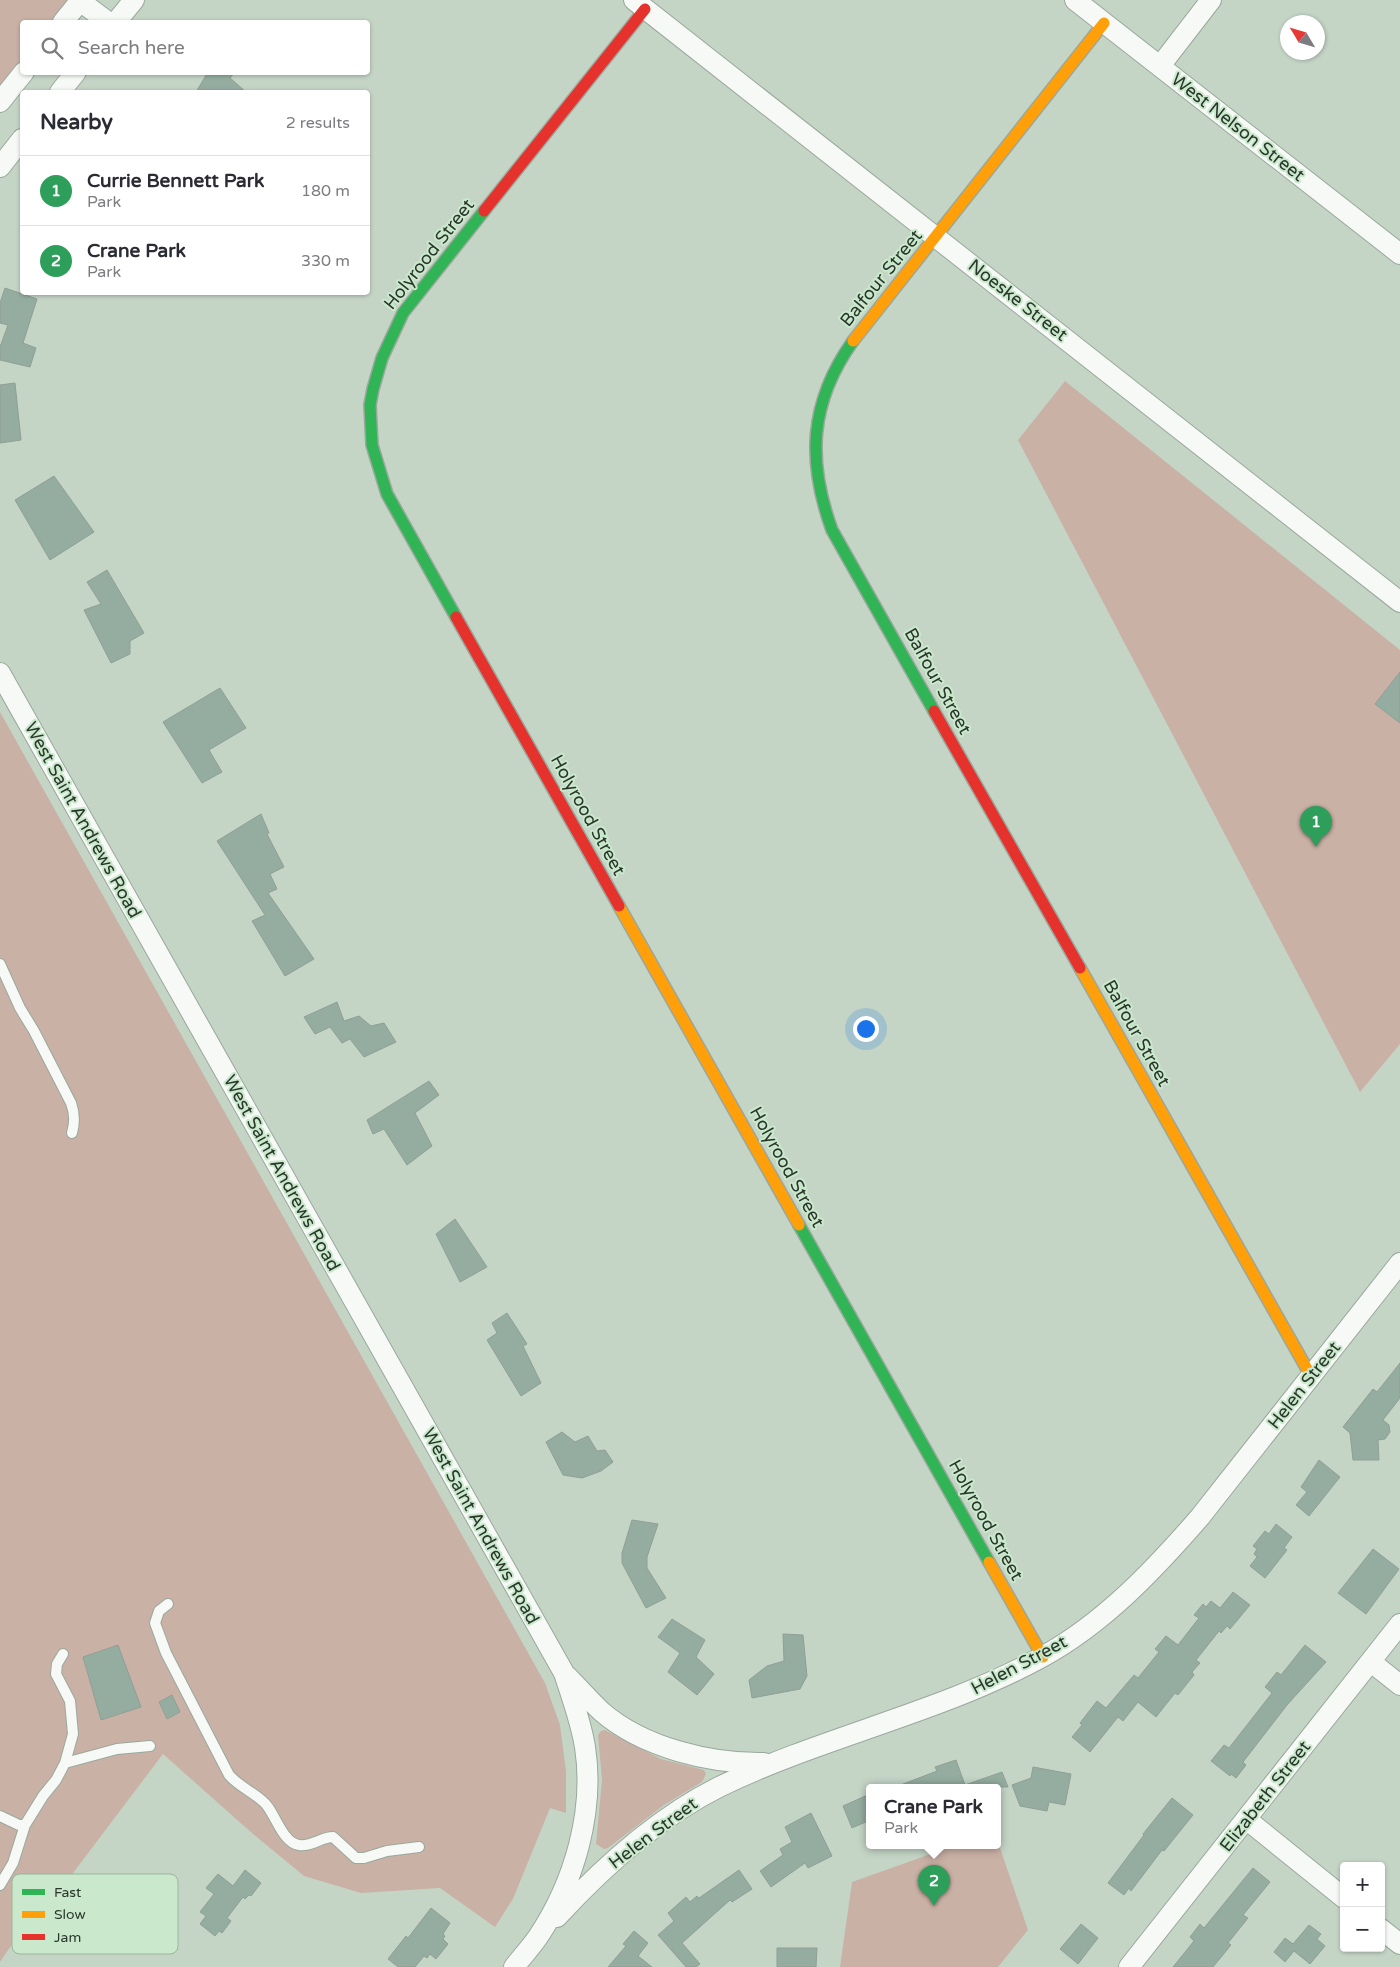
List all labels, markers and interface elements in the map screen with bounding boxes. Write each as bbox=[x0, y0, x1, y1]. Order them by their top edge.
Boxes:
north arrow bbox=[1280, 15, 1325, 60]
search box bbox=[20, 20, 370, 75]
icon: search bbox=[38, 34, 66, 62]
text: Search here bbox=[78, 37, 185, 59]
street label: West Nelson Street bbox=[1167, 68, 1309, 186]
text: Nearby bbox=[40, 110, 113, 135]
text: 2 results bbox=[286, 113, 350, 133]
text: Currie Bennett Park bbox=[87, 170, 264, 192]
text: 1 bbox=[51, 181, 61, 201]
text: 180 m bbox=[301, 181, 350, 201]
text: Park bbox=[87, 192, 121, 212]
street label: Holyrood Street bbox=[379, 194, 479, 314]
street label: Balfour Street bbox=[835, 225, 927, 331]
text: Crane Park bbox=[87, 240, 186, 262]
text: 2 bbox=[51, 251, 61, 271]
text: 330 m bbox=[301, 251, 350, 271]
street label: Noeske Street bbox=[964, 254, 1072, 346]
text: Park bbox=[87, 262, 121, 282]
street label: Balfour Street bbox=[900, 624, 976, 738]
street label: West Saint Andrews Road bbox=[20, 718, 146, 922]
street label: Holyrood Street bbox=[546, 751, 630, 879]
pin: 1 bbox=[1300, 806, 1332, 847]
street label: Balfour Street bbox=[1099, 976, 1175, 1090]
your location bbox=[853, 1016, 879, 1042]
street label: West Saint Andrews Road bbox=[219, 1071, 345, 1275]
street label: Holyrood Street bbox=[745, 1103, 829, 1231]
street label: Helen Street bbox=[1263, 1337, 1345, 1433]
street label: West Saint Andrews Road bbox=[418, 1424, 544, 1628]
street label: Holyrood Street bbox=[944, 1456, 1028, 1584]
street label: Helen Street bbox=[967, 1631, 1071, 1699]
street label: Elizabeth Street bbox=[1215, 1736, 1315, 1856]
popup bbox=[866, 1784, 1001, 1849]
street label: Helen Street bbox=[604, 1792, 702, 1873]
text: Crane Park bbox=[884, 1796, 983, 1818]
text: Park bbox=[884, 1818, 918, 1838]
map controls bbox=[1340, 1862, 1385, 1952]
button: + bbox=[1340, 1862, 1385, 1907]
pin: 2 bbox=[918, 1865, 950, 1906]
legend bbox=[12, 1874, 178, 1954]
text: Fast bbox=[54, 1884, 82, 1901]
text: Slow bbox=[54, 1906, 86, 1923]
button: − bbox=[1340, 1907, 1385, 1952]
text: Jam bbox=[54, 1929, 81, 1946]

